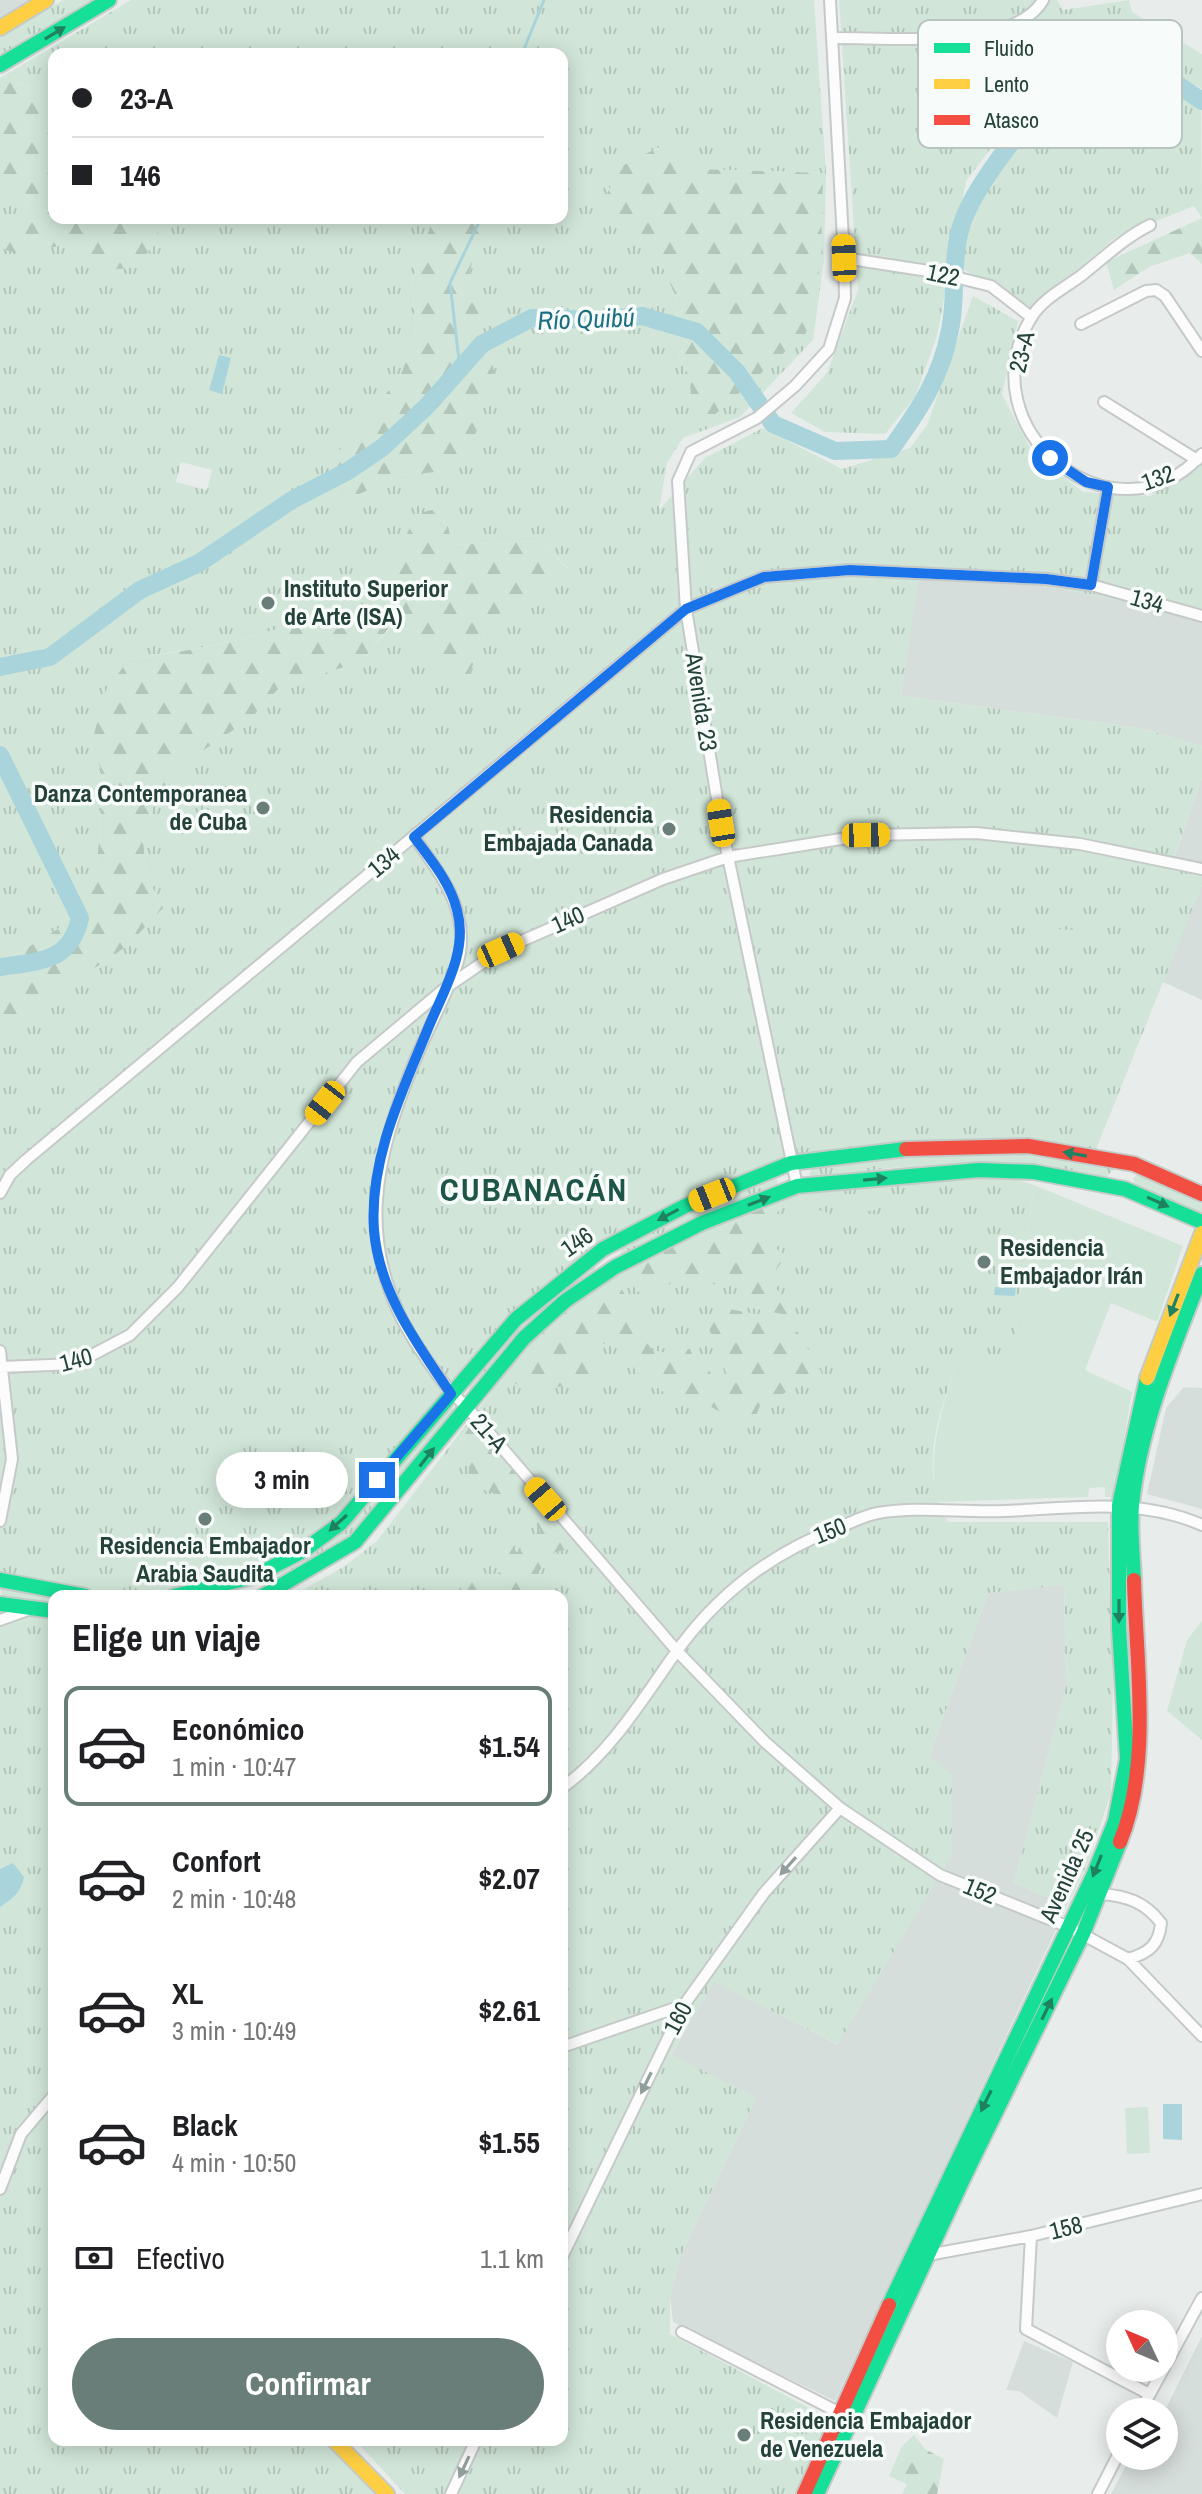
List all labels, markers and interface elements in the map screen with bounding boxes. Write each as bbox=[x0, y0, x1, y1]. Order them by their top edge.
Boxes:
legend bbox=[918, 20, 1182, 148]
one-way arrow bbox=[44, 26, 66, 40]
text: Fluido bbox=[984, 33, 1034, 63]
text: Lento bbox=[984, 69, 1029, 99]
text: 23-A bbox=[120, 78, 173, 118]
text: Atasco bbox=[983, 105, 1039, 135]
text: 146 bbox=[120, 155, 161, 195]
car bbox=[831, 234, 857, 282]
street label: 122 bbox=[924, 255, 963, 293]
water label: Río Quibú bbox=[537, 299, 635, 338]
street label: 23-A bbox=[1000, 327, 1042, 376]
route start bbox=[1032, 440, 1068, 476]
street label: 132 bbox=[1137, 456, 1179, 498]
place label: Instituto Superior de Arte (ISA) bbox=[284, 572, 448, 632]
street label: 134 bbox=[1127, 580, 1168, 620]
marker: Instituto Superior de Arte (ISA) bbox=[259, 594, 277, 612]
street label: Avenida 23 bbox=[678, 649, 726, 753]
place label: Danza Contemporanea de Cuba bbox=[34, 777, 247, 837]
car bbox=[705, 797, 737, 849]
place label: Residencia Embajada Canada bbox=[483, 798, 653, 858]
marker: Danza Contemporanea de Cuba bbox=[254, 799, 272, 817]
marker: Residencia Embajada Canada bbox=[660, 820, 678, 838]
car bbox=[842, 823, 890, 847]
street label: 134 bbox=[360, 838, 406, 884]
street label: 140 bbox=[546, 898, 589, 940]
car bbox=[474, 929, 528, 971]
car bbox=[301, 1077, 349, 1129]
one-way arrow bbox=[1062, 1147, 1087, 1159]
district label: CUBANACÁN bbox=[440, 1168, 628, 1211]
one-way arrow bbox=[863, 1172, 888, 1185]
car bbox=[685, 1175, 739, 1215]
one-way arrow bbox=[747, 1194, 771, 1207]
one-way arrow bbox=[1146, 1196, 1170, 1209]
one-way arrow bbox=[656, 1208, 679, 1222]
street label: 146 bbox=[554, 1219, 599, 1264]
place label: Residencia Embajador Irán bbox=[1000, 1231, 1143, 1291]
marker: Residencia Embajador Irán bbox=[975, 1253, 993, 1271]
one-way arrow bbox=[1167, 1294, 1180, 1318]
street label: 140 bbox=[56, 1339, 96, 1379]
street label: 21-A bbox=[464, 1406, 516, 1459]
one-way arrow bbox=[419, 1447, 435, 1467]
callout: 3 min bbox=[217, 1452, 349, 1508]
text: 3 min bbox=[254, 1462, 310, 1497]
route end bbox=[359, 1462, 395, 1498]
car bbox=[520, 1473, 570, 1525]
street label: 150 bbox=[808, 1509, 851, 1551]
marker: Residencia Embajador Arabia Saudita bbox=[196, 1510, 214, 1528]
one-way arrow bbox=[328, 1514, 347, 1532]
place label: Residencia Embajador Arabia Saudita bbox=[99, 1529, 311, 1589]
one-way arrow bbox=[1113, 1599, 1125, 1624]
text: Elige un viaje bbox=[72, 1614, 261, 1662]
text: Económico bbox=[172, 1709, 305, 1749]
icon: car bbox=[76, 1710, 148, 1782]
text: $1.54 bbox=[478, 1726, 540, 1766]
text: 1 min · 10:47 bbox=[172, 1749, 296, 1784]
street label: Avenida 25 bbox=[1031, 1824, 1101, 1928]
text: Confort bbox=[172, 1841, 261, 1881]
icon: car bbox=[76, 1842, 148, 1914]
one-way arrow bbox=[1090, 1854, 1103, 1878]
one-way arrow bbox=[780, 1856, 797, 1876]
text: $2.07 bbox=[478, 1858, 540, 1898]
street label: 152 bbox=[959, 1869, 1002, 1911]
text: 2 min · 10:48 bbox=[172, 1881, 296, 1916]
text: XL bbox=[172, 1973, 203, 2013]
icon: car bbox=[76, 1974, 148, 2046]
text: $2.61 bbox=[478, 1990, 540, 2030]
street label: 160 bbox=[655, 1996, 699, 2040]
one-way arrow bbox=[1040, 1997, 1054, 2020]
text: 3 min · 10:49 bbox=[172, 2013, 296, 2048]
one-way arrow bbox=[639, 2071, 653, 2094]
one-way arrow bbox=[979, 2090, 993, 2113]
text: Black bbox=[172, 2105, 238, 2145]
icon: car bbox=[76, 2106, 148, 2178]
text: $1.55 bbox=[478, 2122, 540, 2162]
text: 4 min · 10:50 bbox=[172, 2145, 296, 2180]
street label: 158 bbox=[1046, 2208, 1086, 2247]
icon: cash bbox=[72, 2236, 116, 2280]
text: Efectivo bbox=[136, 2238, 225, 2278]
text: 1.1 km bbox=[480, 2241, 544, 2276]
north arrow bbox=[1106, 2310, 1178, 2382]
map controls bbox=[1106, 2310, 1178, 2470]
button: Confirmar bbox=[72, 2338, 544, 2430]
button: layers bbox=[1106, 2398, 1178, 2470]
place label: Residencia Embajador de Venezuela bbox=[760, 2404, 971, 2464]
marker: Residencia Embajador de Venezuela bbox=[735, 2426, 753, 2444]
one-way arrow bbox=[457, 2455, 471, 2479]

